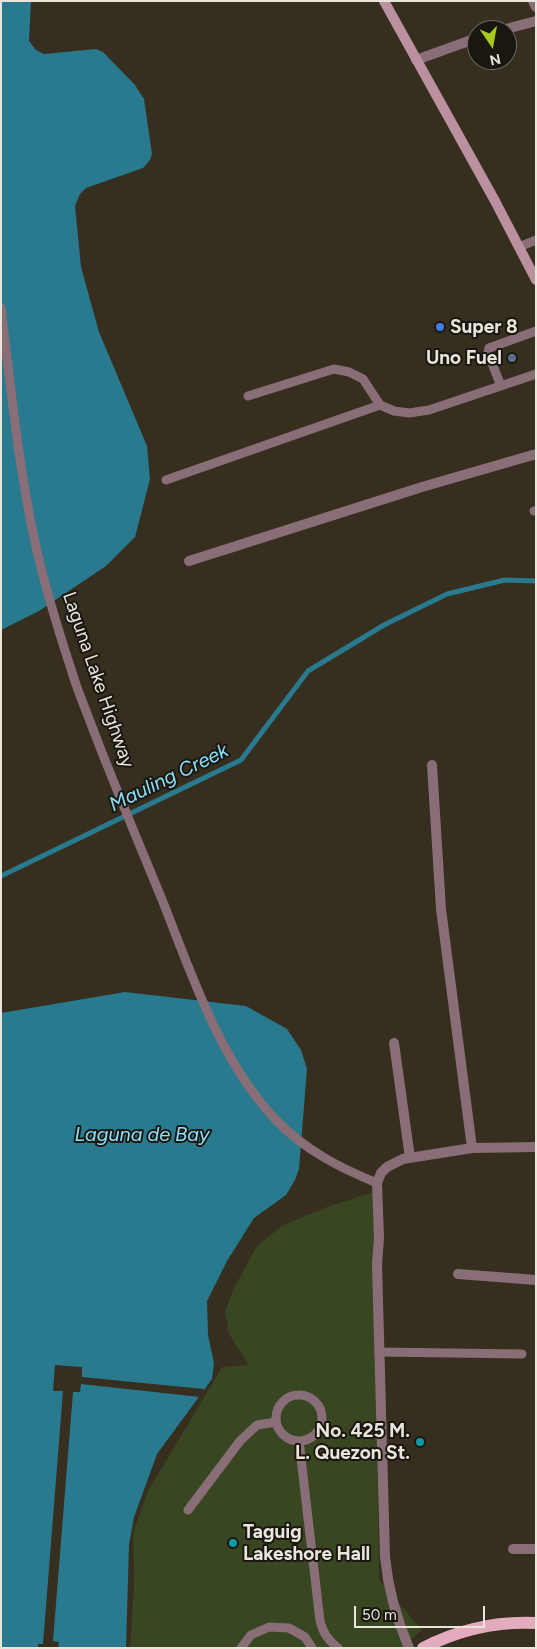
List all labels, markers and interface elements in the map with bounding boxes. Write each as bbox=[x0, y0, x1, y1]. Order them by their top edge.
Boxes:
north arrow bbox=[467, 20, 517, 70]
text: N bbox=[488, 50, 502, 69]
place label: Super 8 bbox=[450, 316, 518, 338]
marker: Super 8 bbox=[434, 321, 446, 333]
place label: Uno Fuel bbox=[426, 347, 502, 369]
marker: Uno Fuel bbox=[506, 352, 518, 364]
street label: Laguna Lake Highway bbox=[57, 589, 139, 771]
water label: Mauling Creek bbox=[106, 739, 232, 817]
water label: Laguna de Bay bbox=[75, 1123, 209, 1147]
place label: No. 425 M. L. Quezon St. bbox=[295, 1420, 410, 1464]
marker: No. 425 M. L. Quezon St. bbox=[414, 1436, 426, 1448]
place label: Taguig Lakeshore Hall bbox=[243, 1521, 370, 1565]
marker: Taguig Lakeshore Hall bbox=[227, 1537, 239, 1549]
scale bar bbox=[357, 1596, 488, 1628]
text: 50 m bbox=[362, 1606, 397, 1624]

